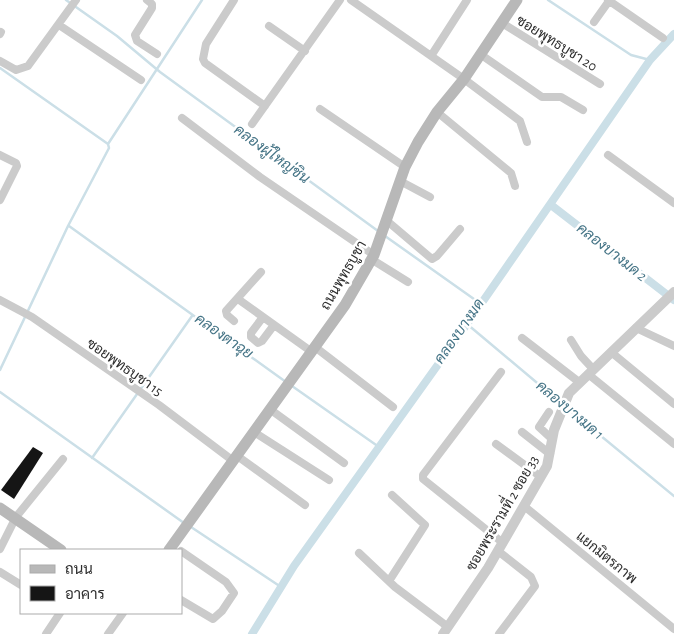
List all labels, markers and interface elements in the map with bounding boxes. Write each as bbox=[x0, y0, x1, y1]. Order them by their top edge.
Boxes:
street label: ซอยพุทธบูชา 20 bbox=[513, 14, 599, 76]
water label: คลองผู้ใหญ่ชิน bbox=[230, 120, 314, 189]
water label: คลองบางมด 2 bbox=[574, 221, 650, 284]
street label: ถนนพุทธบูชา bbox=[319, 239, 371, 313]
water label: คลองบางมด bbox=[432, 296, 487, 366]
water label: คลองตาฉุย bbox=[190, 311, 256, 364]
street label: ซอยพุทธบูชา 15 bbox=[83, 337, 165, 401]
water label: คลองบางมด 1 bbox=[533, 378, 606, 443]
street label: ซอยพระรามที่ 2 ซอย 33 bbox=[459, 450, 542, 573]
street label: แยกมิตรภาพ bbox=[573, 528, 641, 586]
legend bbox=[20, 549, 182, 614]
text: ถนน bbox=[65, 562, 93, 577]
text: อาคาร bbox=[65, 587, 105, 602]

